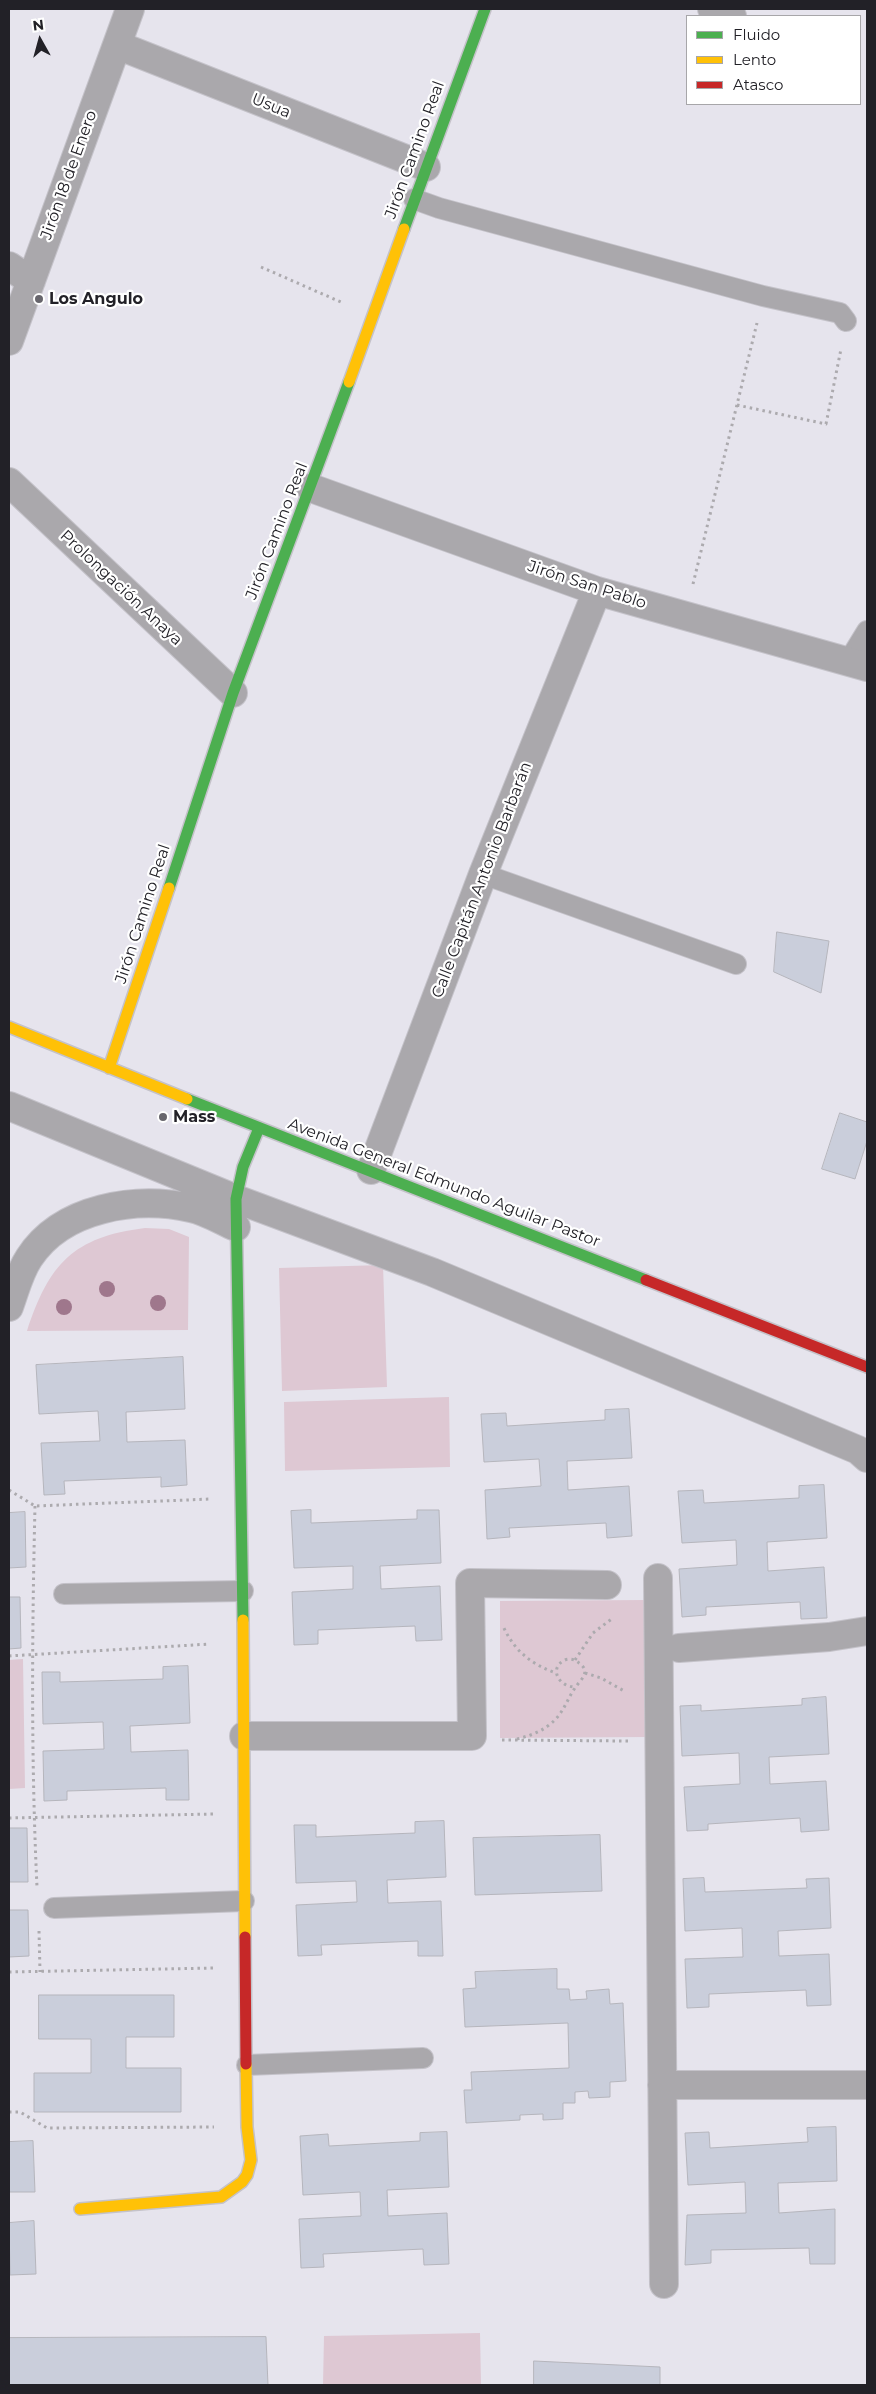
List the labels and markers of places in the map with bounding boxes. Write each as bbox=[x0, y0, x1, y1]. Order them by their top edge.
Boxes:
place label: Los Angulo bbox=[49, 289, 143, 309]
marker: Los Angulo bbox=[33, 293, 45, 305]
place label: Mass bbox=[173, 1107, 215, 1127]
marker: Mass bbox=[157, 1111, 169, 1123]

